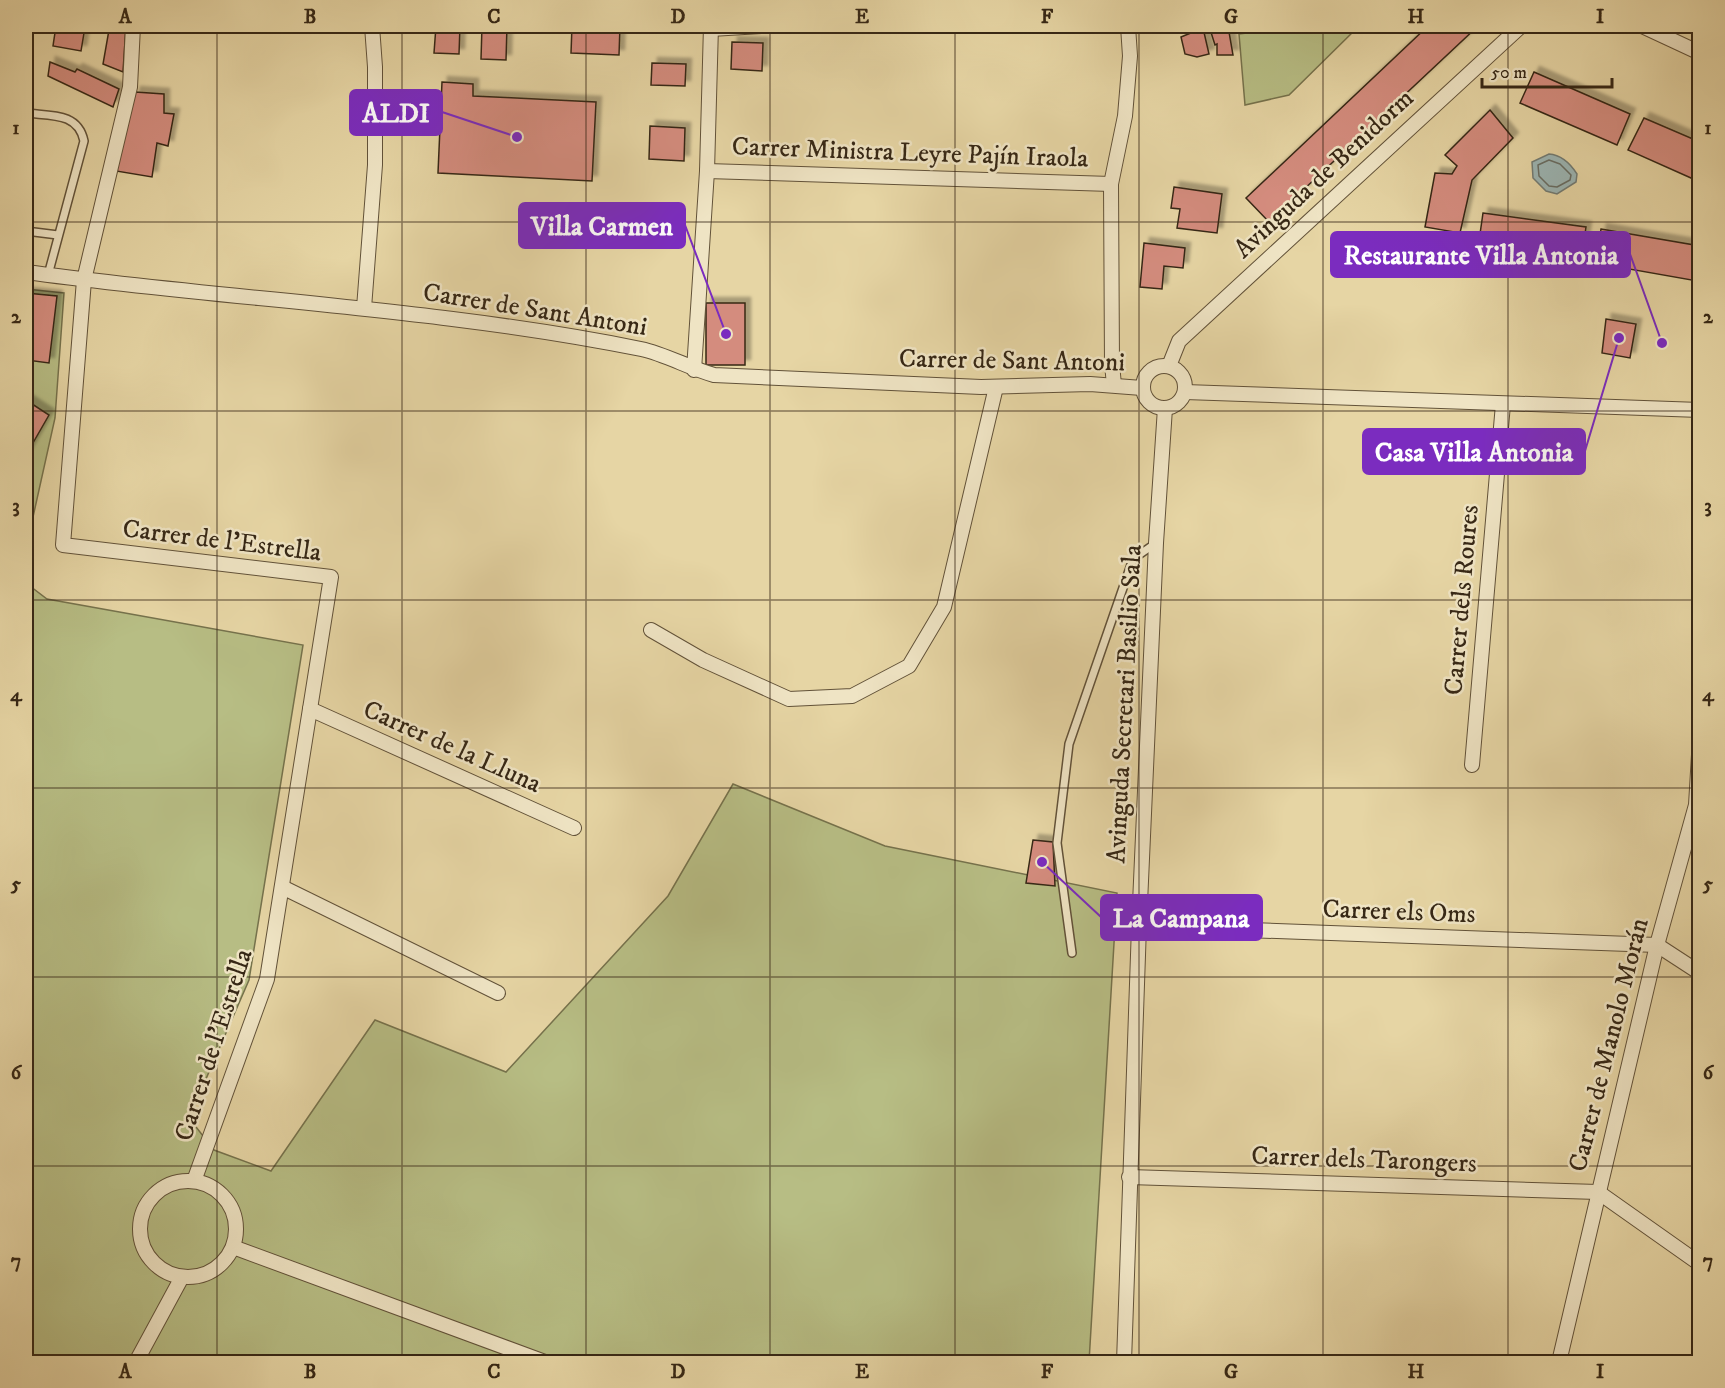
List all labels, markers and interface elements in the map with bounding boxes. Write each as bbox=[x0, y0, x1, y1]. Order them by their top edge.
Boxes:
text: A bbox=[118, 5, 133, 30]
text: B bbox=[304, 5, 316, 30]
text: C bbox=[487, 5, 501, 30]
text: D bbox=[671, 5, 686, 30]
text: E bbox=[855, 5, 869, 30]
text: F bbox=[1041, 5, 1054, 30]
text: G bbox=[1224, 5, 1238, 30]
text: H bbox=[1408, 5, 1425, 30]
text: I bbox=[1596, 5, 1604, 30]
scale bar bbox=[1482, 51, 1612, 89]
text: 50 m bbox=[1491, 62, 1527, 84]
street label: Avinguda de Benidorm bbox=[1227, 82, 1421, 266]
callout: ALDI bbox=[350, 90, 442, 135]
text: ALDI bbox=[361, 97, 430, 131]
text: 1 bbox=[12, 116, 20, 141]
text: 1 bbox=[1704, 116, 1712, 141]
street label: Carrer Ministra Leyre Pajín Iraola bbox=[731, 130, 1089, 176]
callout: Villa Carmen bbox=[519, 203, 685, 248]
text: Villa Carmen bbox=[530, 210, 674, 244]
callout: Restaurante Villa Antonia bbox=[1331, 232, 1630, 277]
text: Restaurante Villa Antonia bbox=[1343, 239, 1619, 273]
street label: Carrer de Sant Antoni bbox=[421, 276, 649, 344]
text: 2 bbox=[11, 305, 22, 330]
text: 2 bbox=[1703, 305, 1714, 330]
street label: Carrer de Sant Antoni bbox=[899, 343, 1125, 379]
callout: Casa Villa Antonia bbox=[1363, 429, 1585, 474]
text: Casa Villa Antonia bbox=[1375, 436, 1574, 470]
text: 3 bbox=[12, 494, 20, 519]
text: 3 bbox=[1704, 494, 1712, 519]
street label: Carrer dels Roures bbox=[1437, 503, 1487, 697]
street label: Carrer de l'Estrella bbox=[121, 512, 323, 570]
street label: Avinguda Secretari Basilio Sala bbox=[1100, 544, 1150, 864]
text: 4 bbox=[10, 683, 23, 708]
text: 4 bbox=[1702, 683, 1715, 708]
street label: Carrer de la Lluna bbox=[358, 693, 546, 801]
text: 5 bbox=[10, 872, 21, 897]
text: 5 bbox=[1702, 872, 1713, 897]
street label: Carrer els Oms bbox=[1322, 893, 1476, 931]
callout: La Campana bbox=[1101, 895, 1262, 940]
text: La Campana bbox=[1112, 902, 1250, 936]
street label: Carrer de Manolo Morán bbox=[1562, 914, 1657, 1175]
street label: Carrer de l'Estrella bbox=[167, 945, 261, 1145]
text: 6 bbox=[11, 1061, 23, 1086]
text: 6 bbox=[1703, 1061, 1715, 1086]
street label: Carrer dels Tarongers bbox=[1251, 1140, 1477, 1180]
text: 7 bbox=[11, 1249, 21, 1274]
text: 7 bbox=[1703, 1249, 1713, 1274]
text: A bbox=[118, 1360, 133, 1385]
text: B bbox=[304, 1360, 316, 1385]
text: C bbox=[487, 1360, 501, 1385]
text: D bbox=[671, 1360, 686, 1385]
text: E bbox=[855, 1360, 869, 1385]
text: F bbox=[1041, 1360, 1054, 1385]
text: G bbox=[1224, 1360, 1238, 1385]
text: H bbox=[1408, 1360, 1425, 1385]
text: I bbox=[1596, 1360, 1604, 1385]

